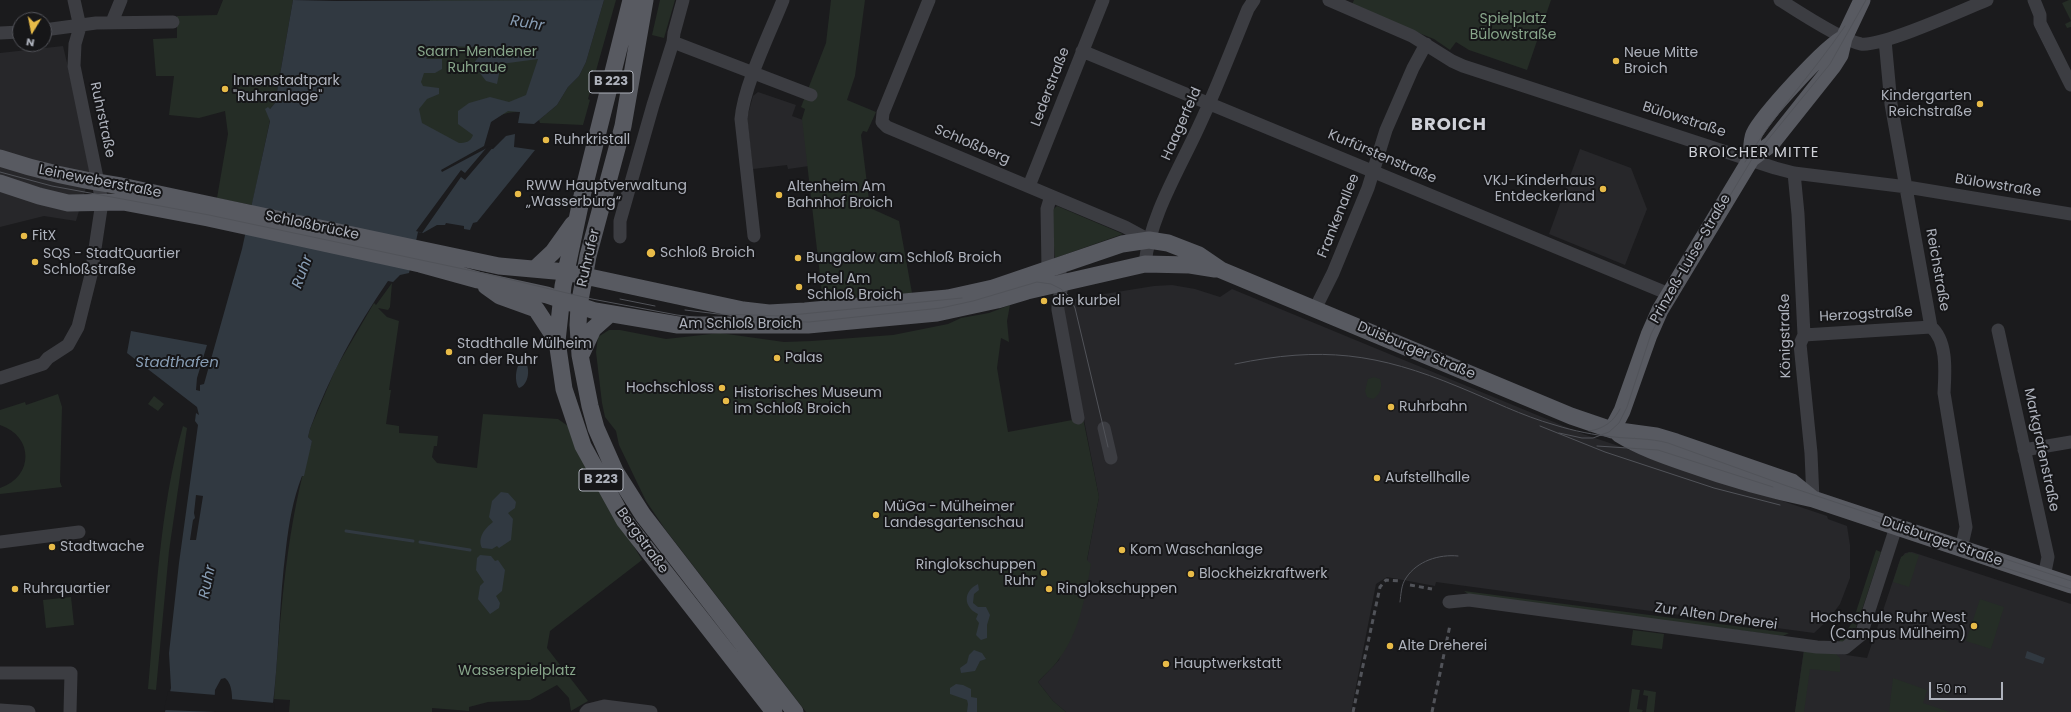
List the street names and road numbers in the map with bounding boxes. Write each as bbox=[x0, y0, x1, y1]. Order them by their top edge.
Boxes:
street label: Lederstraße bbox=[1028, 45, 1074, 129]
road number: B 223 bbox=[589, 71, 633, 93]
street label: Ruhrstraße bbox=[86, 81, 118, 159]
street label: Haagerfeld bbox=[1158, 85, 1206, 163]
street label: Bülowstraße bbox=[1640, 99, 1728, 141]
street label: Schloßberg bbox=[932, 122, 1012, 168]
street label: Kurfürstenstraße bbox=[1325, 126, 1439, 188]
street label: Leineweberstraße bbox=[37, 162, 163, 202]
street label: Frankenallee bbox=[1314, 171, 1364, 261]
street label: Bülowstraße bbox=[1954, 171, 2042, 201]
street label: Prinzeß-Luise-Straße bbox=[1647, 191, 1735, 327]
street label: Schloßbrücke bbox=[263, 208, 361, 244]
street label: Ruhrufer bbox=[574, 227, 604, 289]
street label: Reichstraße bbox=[1921, 227, 1953, 313]
street label: Königstraße bbox=[1777, 294, 1795, 378]
street label: Herzogstraße bbox=[1819, 304, 1913, 326]
street label: Am Schloß Broich bbox=[679, 316, 801, 332]
street label: Duisburger Straße bbox=[1354, 319, 1478, 383]
street label: Markgrafenstraße bbox=[2020, 387, 2062, 513]
road number: B 223 bbox=[579, 469, 623, 491]
street label: Bergstraße bbox=[613, 505, 671, 577]
street label: Duisburger Straße bbox=[1879, 513, 2005, 571]
street label: Zur Alten Dreherei bbox=[1654, 600, 1778, 634]

